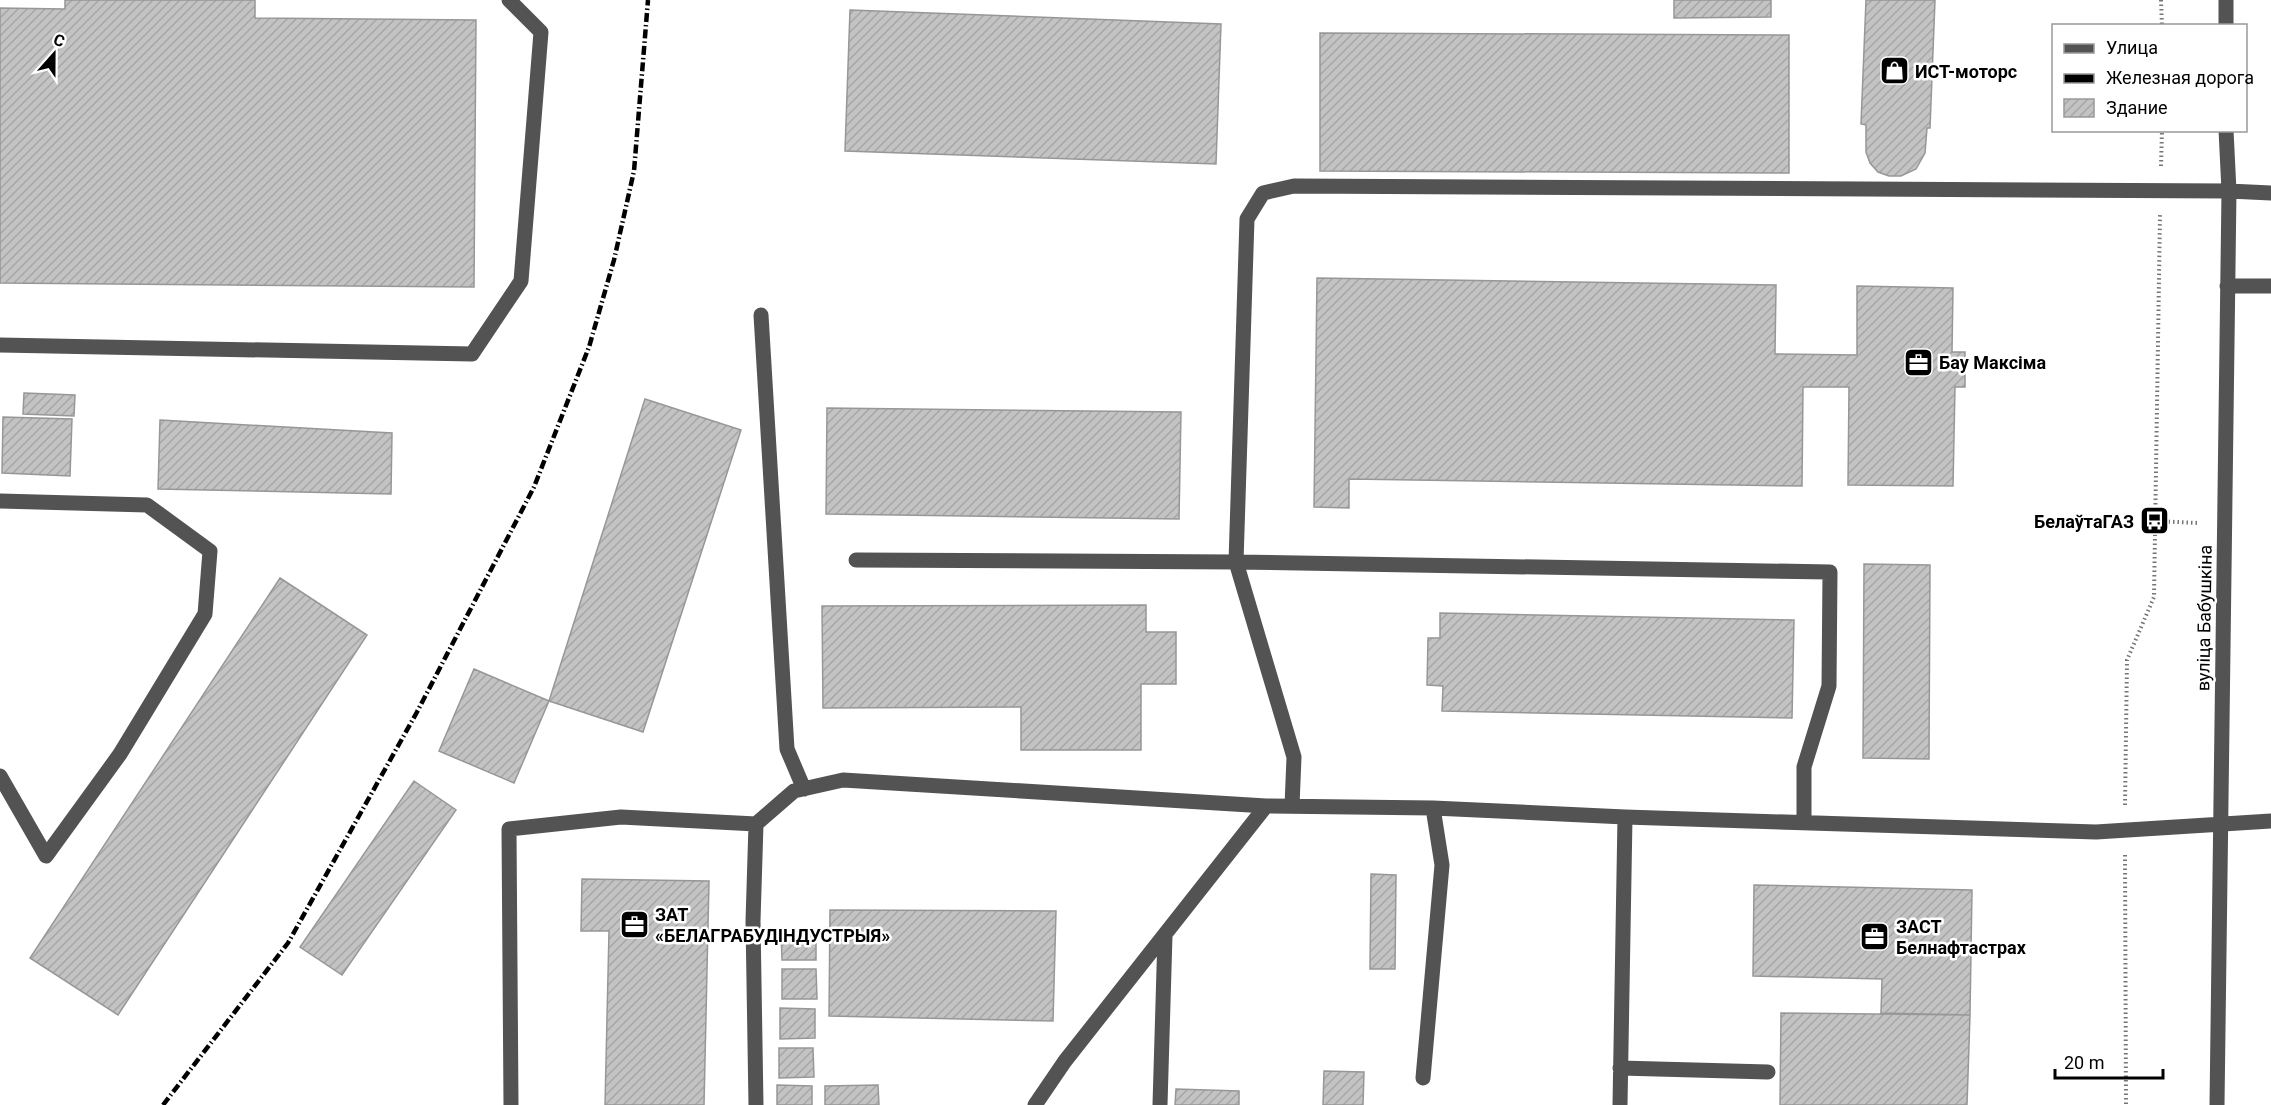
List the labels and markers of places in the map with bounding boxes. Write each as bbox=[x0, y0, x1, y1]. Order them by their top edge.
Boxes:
shop icon: ИСТ-моторс bbox=[1878, 55, 1910, 87]
place label: ИСТ-моторс bbox=[1915, 61, 2017, 82]
office icon: Бау Максіма bbox=[1902, 346, 1934, 378]
place label: Бау Максіма bbox=[1939, 352, 2046, 373]
bus stop icon: БелаўтаГАЗ bbox=[2139, 505, 2171, 537]
place label: БелаўтаГАЗ bbox=[2034, 511, 2134, 532]
place label: ЗАТ «БЕЛАГРАБУДIНДУСТРЫЯ» bbox=[655, 904, 890, 946]
office icon: ЗАТ «БЕЛАГРАБУДIНДУСТРЫЯ» bbox=[618, 908, 650, 940]
place label: ЗАСТ Белнафтастрах bbox=[1896, 916, 2027, 958]
office icon: ЗАСТ Белнафтастрах bbox=[1859, 920, 1891, 952]

